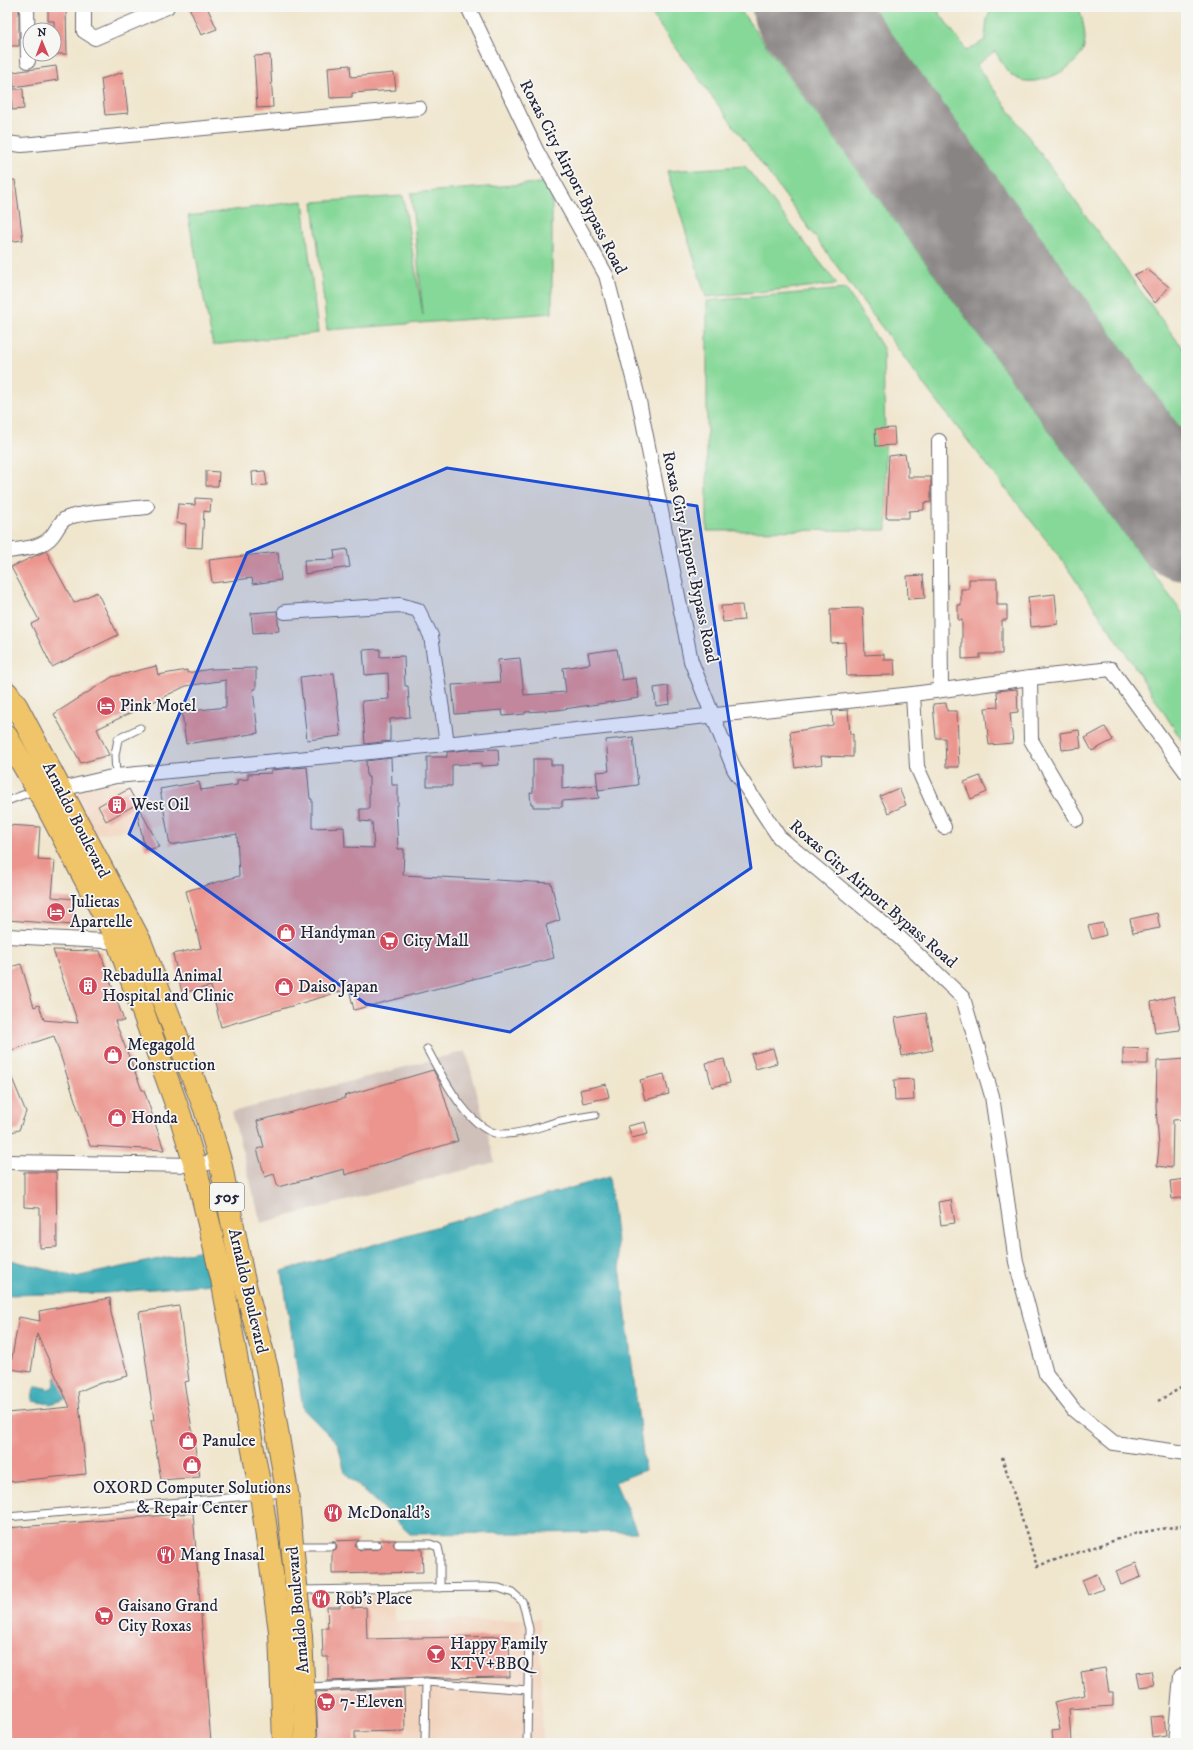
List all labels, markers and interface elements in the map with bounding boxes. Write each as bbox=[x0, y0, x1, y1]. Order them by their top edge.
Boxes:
north arrow bbox=[22, 22, 62, 62]
text: N bbox=[37, 26, 46, 40]
street label: Roxas City Airport Bypass Road bbox=[514, 76, 632, 278]
street label: Roxas City Airport Bypass Road bbox=[657, 449, 723, 665]
hotel icon: Pink Motel bbox=[95, 695, 117, 717]
place label: Pink Motel bbox=[120, 695, 196, 717]
street label: Arnaldo Boulevard bbox=[37, 758, 115, 882]
building icon: West Oil bbox=[106, 794, 128, 816]
place label: West Oil bbox=[130, 794, 189, 816]
street label: Roxas City Airport Bypass Road bbox=[784, 815, 962, 973]
place label: Julietas Apartelle bbox=[68, 891, 133, 933]
hotel icon: Julietas Apartelle bbox=[45, 901, 67, 923]
shop icon: Handyman bbox=[275, 922, 297, 944]
place label: Handyman bbox=[300, 922, 376, 944]
supermarket icon: City Mall bbox=[378, 930, 400, 952]
place label: City Mall bbox=[403, 930, 469, 952]
place label: Rebadulla Animal Hospital and Clinic bbox=[102, 965, 234, 1007]
building icon: Rebadulla Animal Hospital and Clinic bbox=[77, 975, 99, 997]
shop icon: Daiso Japan bbox=[273, 976, 295, 998]
place label: Daiso Japan bbox=[298, 976, 378, 998]
place label: Megagold Construction bbox=[127, 1034, 216, 1076]
shop icon: Megagold Construction bbox=[102, 1044, 124, 1066]
shop icon: Honda bbox=[106, 1107, 128, 1129]
place label: Honda bbox=[131, 1107, 179, 1129]
road number: 505 bbox=[210, 1183, 244, 1211]
street label: Arnaldo Boulevard bbox=[223, 1226, 273, 1356]
shop icon: Panulce bbox=[177, 1430, 199, 1452]
place label: Panulce bbox=[202, 1430, 256, 1452]
shop icon: OXORD Computer Solutions & Repair Center bbox=[181, 1454, 203, 1476]
place label: OXORD Computer Solutions & Repair Center bbox=[93, 1477, 291, 1519]
restaurant icon: McDonald's bbox=[322, 1502, 344, 1524]
place label: McDonald's bbox=[347, 1502, 430, 1524]
restaurant icon: Mang Inasal bbox=[155, 1544, 177, 1566]
place label: Mang Inasal bbox=[180, 1544, 265, 1566]
street label: Arnaldo Boulevard bbox=[281, 1545, 315, 1674]
restaurant icon: Rob's Place bbox=[310, 1588, 332, 1610]
place label: Rob's Place bbox=[335, 1588, 412, 1610]
place label: Gaisano Grand City Roxas bbox=[118, 1595, 218, 1637]
supermarket icon: Gaisano Grand City Roxas bbox=[93, 1605, 115, 1627]
place label: Happy Family KTV+BBQ bbox=[450, 1633, 548, 1675]
bar icon: Happy Family KTV+BBQ bbox=[425, 1643, 447, 1665]
supermarket icon: 7-Eleven bbox=[315, 1691, 337, 1713]
place label: 7-Eleven bbox=[340, 1691, 403, 1713]

